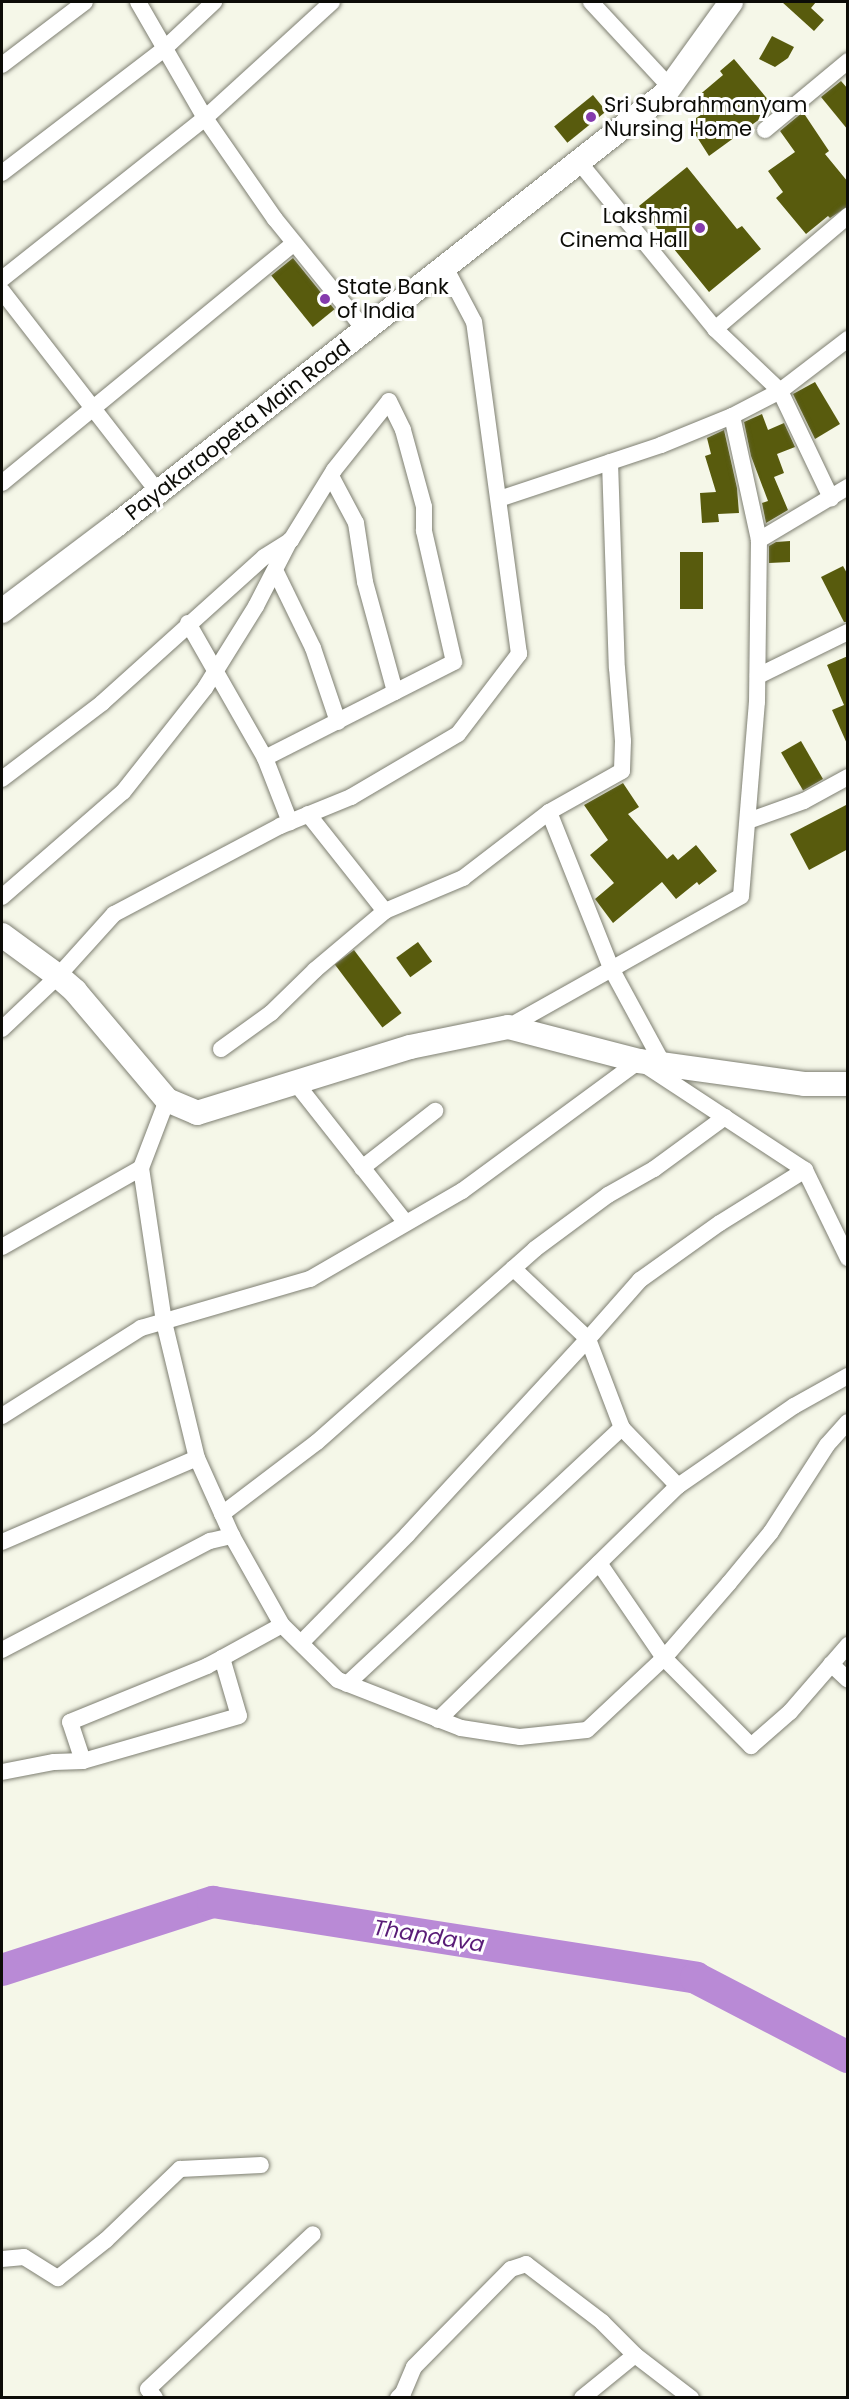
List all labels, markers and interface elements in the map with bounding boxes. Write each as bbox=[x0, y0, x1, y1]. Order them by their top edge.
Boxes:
place label: Sri Subrahmanyam Nursing Home bbox=[604, 92, 807, 142]
marker: Sri Subrahmanyam Nursing Home bbox=[582, 108, 600, 126]
place label: Lakshmi Cinema Hall bbox=[560, 203, 688, 253]
marker: Lakshmi Cinema Hall bbox=[693, 221, 707, 235]
place label: State Bank of India bbox=[337, 274, 449, 324]
marker: State Bank of India bbox=[318, 292, 332, 306]
street label: Payakaraopeta Main Road bbox=[120, 334, 356, 526]
water label: Thandava bbox=[372, 1914, 486, 1958]

